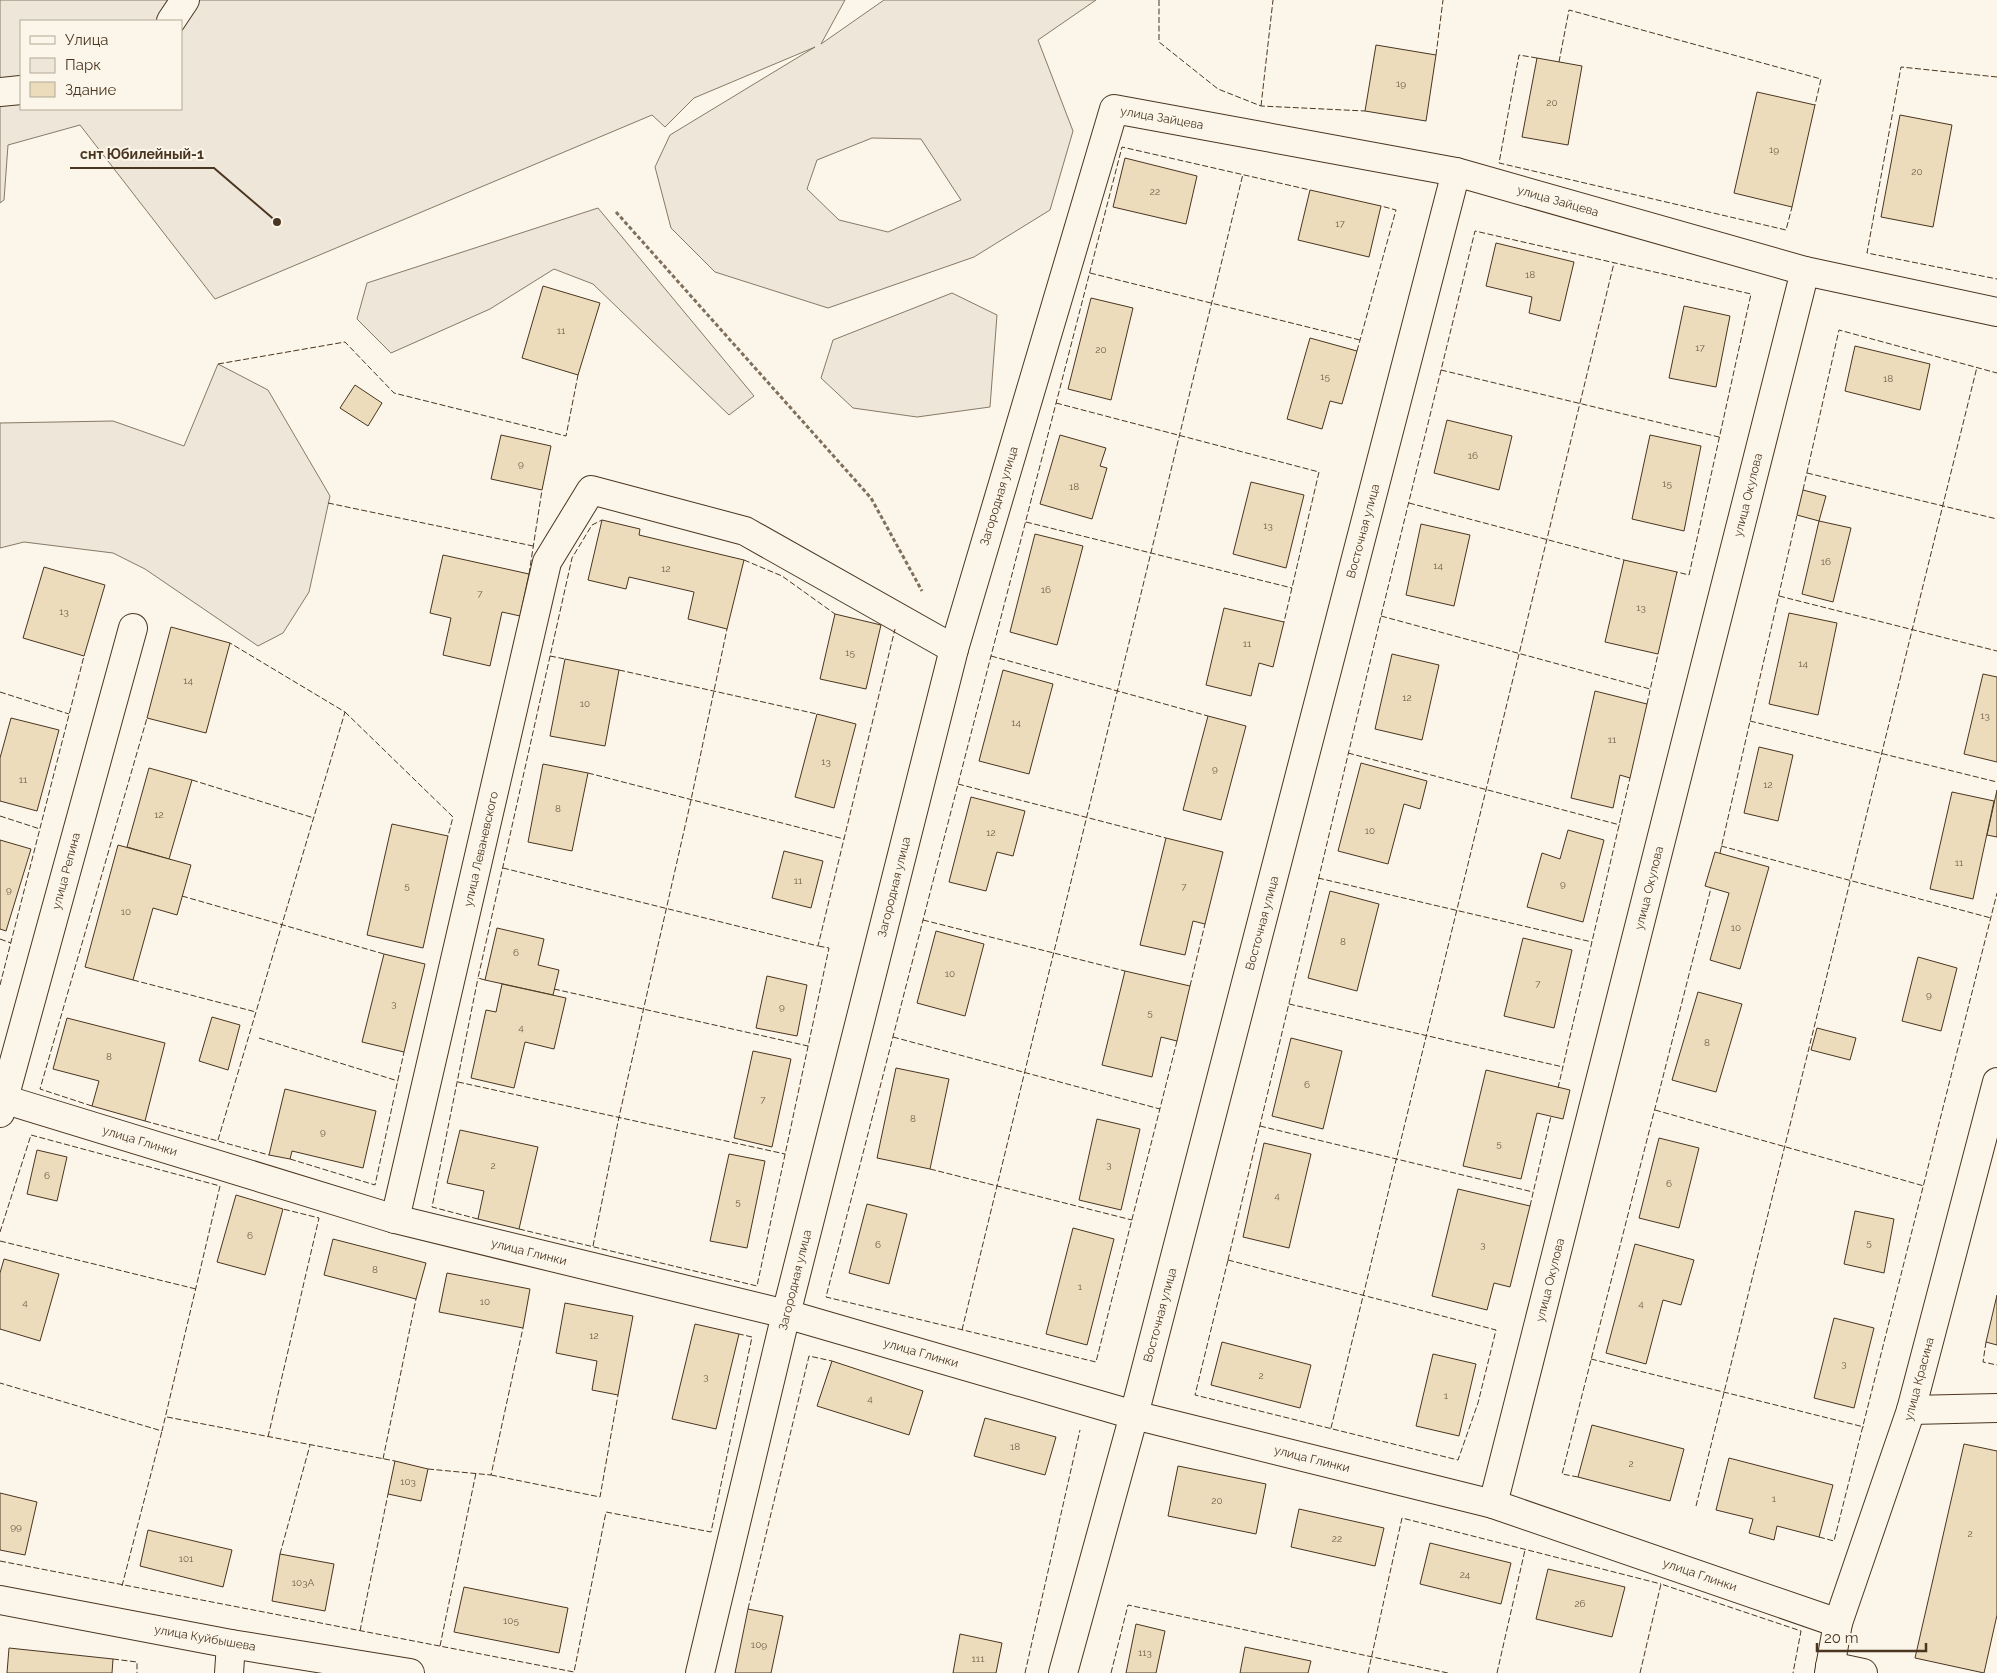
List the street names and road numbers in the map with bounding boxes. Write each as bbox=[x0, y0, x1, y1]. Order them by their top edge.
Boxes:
street label: улица Зайцева bbox=[1119, 104, 1205, 132]
street label: улица Зайцева bbox=[1516, 183, 1600, 219]
street label: Загородная улица bbox=[977, 445, 1021, 547]
street label: улица Окулова bbox=[1731, 452, 1765, 538]
street label: Восточная улица bbox=[1344, 482, 1382, 580]
street label: улица Леваневского bbox=[461, 790, 501, 908]
street label: улица Репина bbox=[49, 831, 83, 911]
street label: Загородная улица bbox=[875, 835, 913, 939]
street label: улица Окулова bbox=[1632, 845, 1666, 931]
street label: Восточная улица bbox=[1243, 874, 1281, 972]
street label: улица Глинки bbox=[101, 1123, 179, 1159]
street label: Загородная улица bbox=[776, 1228, 814, 1332]
street label: улица Глинки bbox=[490, 1236, 568, 1268]
street label: улица Окулова bbox=[1533, 1237, 1567, 1323]
street label: Восточная улица bbox=[1141, 1266, 1179, 1364]
street label: улица Глинки bbox=[882, 1336, 960, 1370]
street label: улица Красина bbox=[1901, 1336, 1937, 1422]
street label: улица Глинки bbox=[1273, 1443, 1351, 1475]
street label: улица Глинки bbox=[1661, 1556, 1739, 1594]
street label: улица Куйбышева bbox=[153, 1622, 257, 1654]

